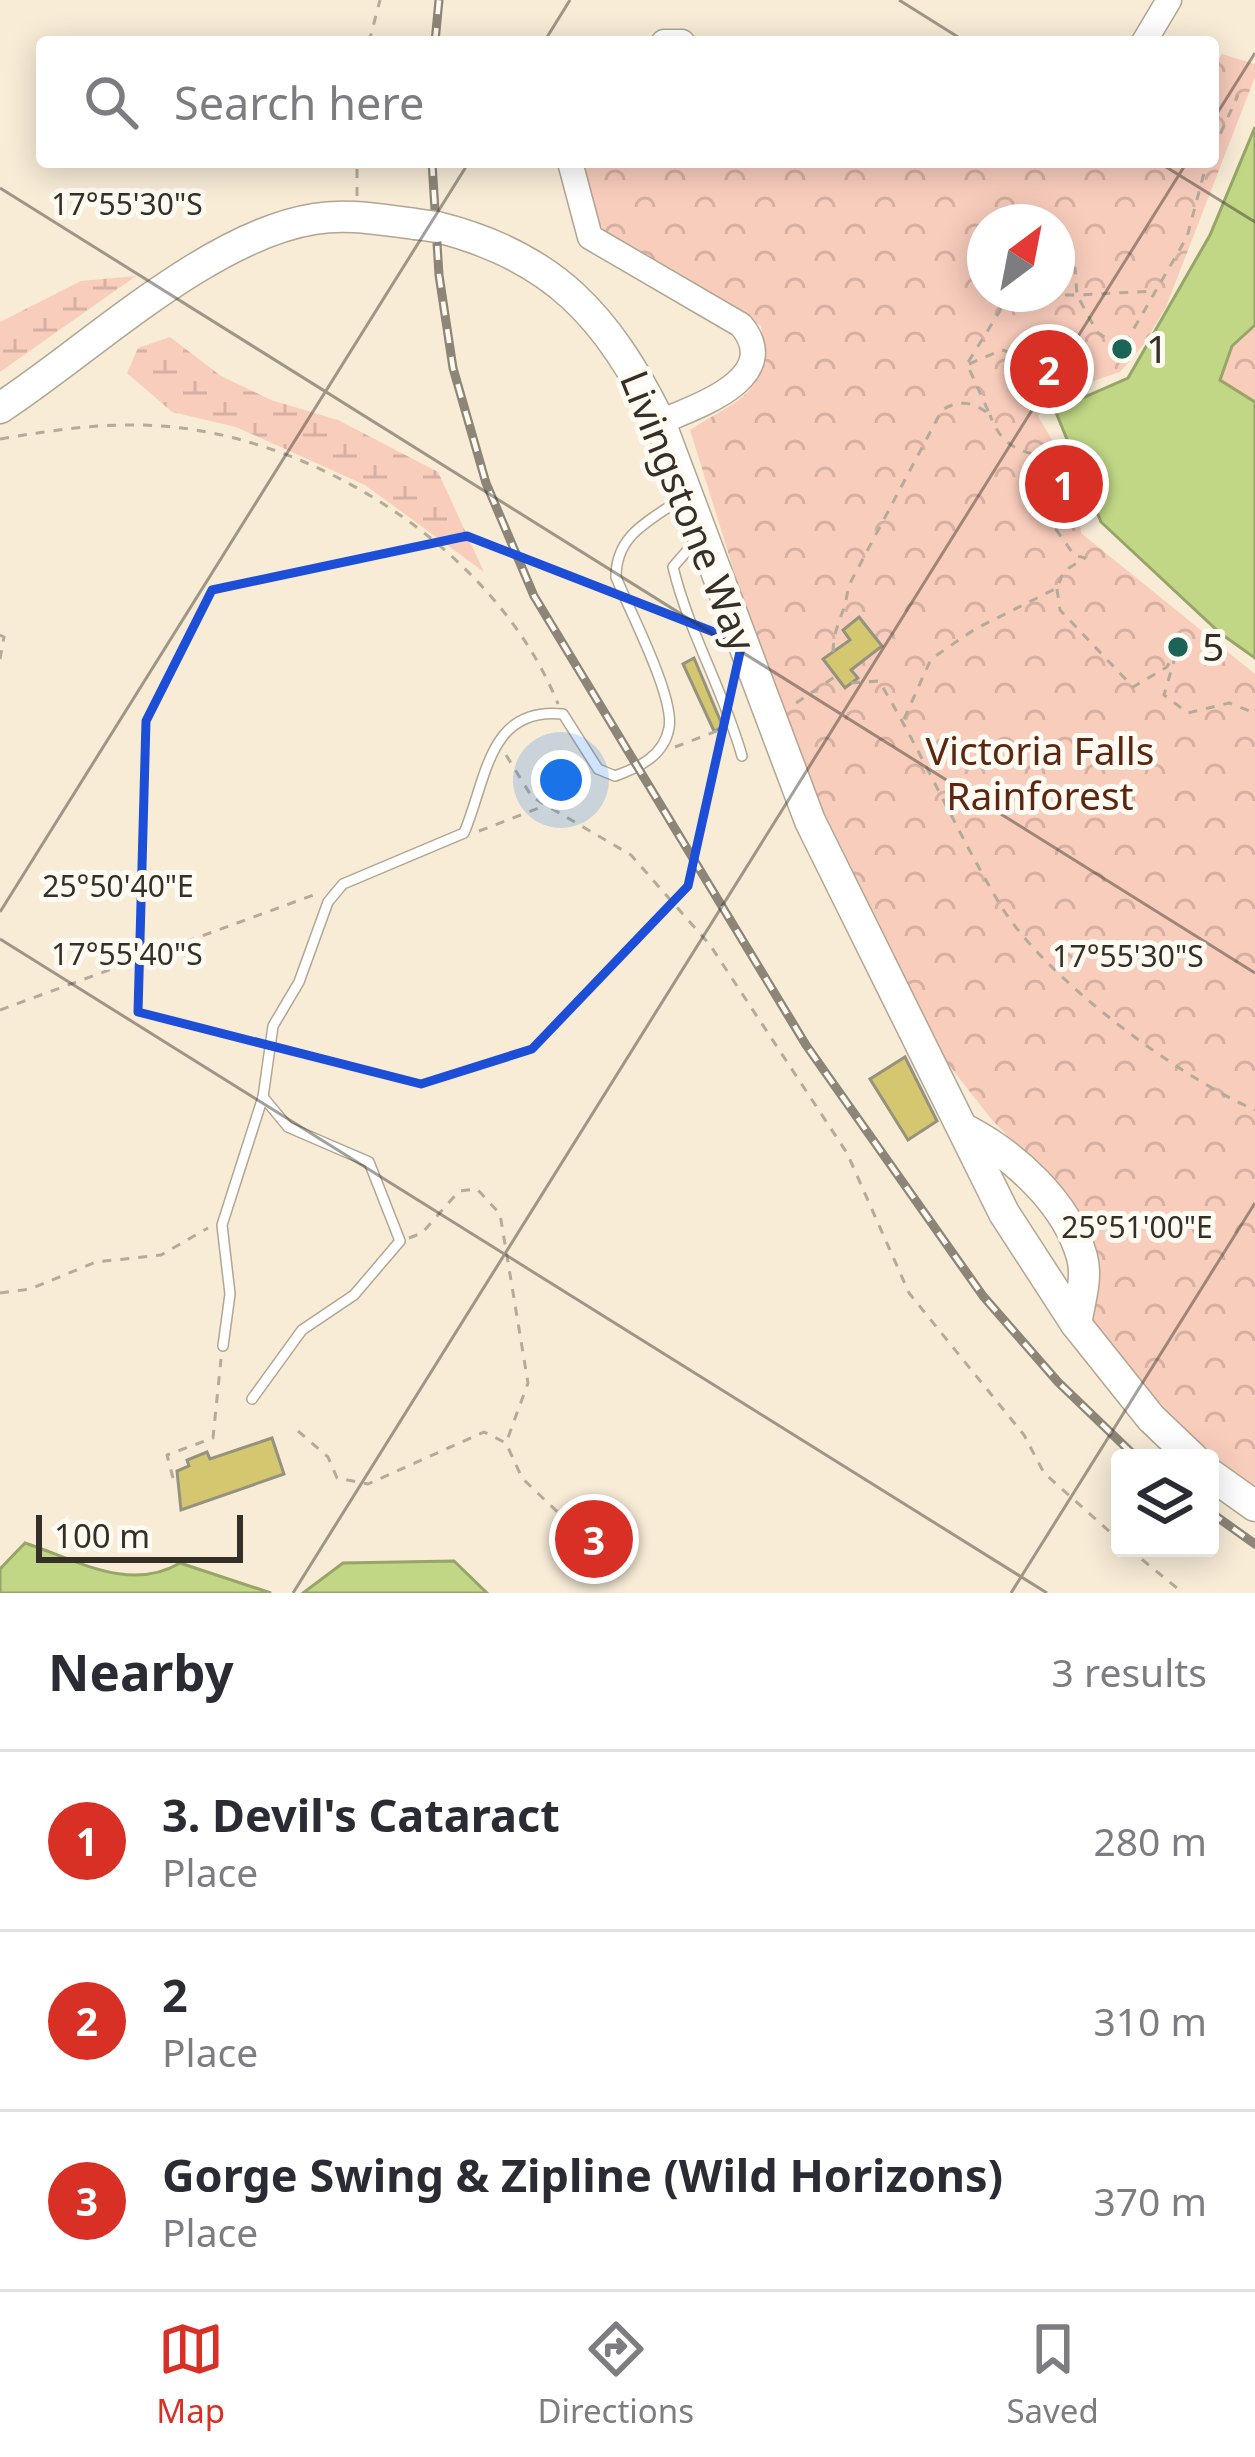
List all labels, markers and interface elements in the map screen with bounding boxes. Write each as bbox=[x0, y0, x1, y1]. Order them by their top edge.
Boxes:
search box bbox=[36, 36, 1219, 168]
icon: search bbox=[78, 69, 144, 135]
text: Search here bbox=[174, 72, 424, 133]
text: 17°55'30"S bbox=[51, 183, 203, 224]
north arrow bbox=[967, 204, 1075, 312]
place label: 1 bbox=[1146, 321, 1168, 374]
pin: 2 bbox=[1010, 324, 1088, 414]
marker: 1 bbox=[1109, 336, 1135, 362]
street label: Livingstone Way bbox=[609, 362, 770, 659]
pin: 1 bbox=[1025, 439, 1103, 529]
place label: 5 bbox=[1202, 619, 1224, 672]
marker: 5 bbox=[1165, 634, 1191, 660]
park label: Victoria Falls Rainforest bbox=[926, 723, 1154, 821]
your location bbox=[531, 750, 591, 810]
text: 25°50'40"E bbox=[42, 865, 194, 906]
text: 17°55'40"S bbox=[51, 933, 203, 974]
text: 17°55'30"S bbox=[1052, 935, 1204, 976]
text: 25°51'00"E bbox=[1061, 1206, 1213, 1247]
map controls bbox=[1111, 1449, 1219, 1557]
button: layers bbox=[1111, 1449, 1219, 1557]
pin: 3 bbox=[555, 1494, 633, 1584]
scale bar bbox=[36, 1509, 243, 1562]
text: 100 m bbox=[54, 1513, 150, 1558]
text: Nearby bbox=[48, 1636, 234, 1706]
text: 3 results bbox=[1052, 1645, 1207, 1698]
text: 3. Devil's Cataract bbox=[162, 1784, 560, 1845]
text: 1 bbox=[76, 1814, 98, 1867]
text: 280 m bbox=[1093, 1814, 1207, 1867]
text: Place bbox=[162, 1845, 258, 1898]
text: 2 bbox=[162, 1964, 188, 2025]
text: 2 bbox=[76, 1994, 98, 2047]
text: 310 m bbox=[1093, 1994, 1207, 2047]
text: Place bbox=[162, 2025, 258, 2078]
text: Gorge Swing & Zipline (Wild Horizons) bbox=[162, 2144, 1003, 2205]
text: 3 bbox=[76, 2174, 98, 2227]
text: 370 m bbox=[1093, 2174, 1207, 2227]
text: Place bbox=[162, 2205, 258, 2258]
tab: Map bbox=[156, 2316, 225, 2433]
tab: Directions bbox=[537, 2316, 694, 2433]
tab: Saved bbox=[1006, 2316, 1099, 2433]

